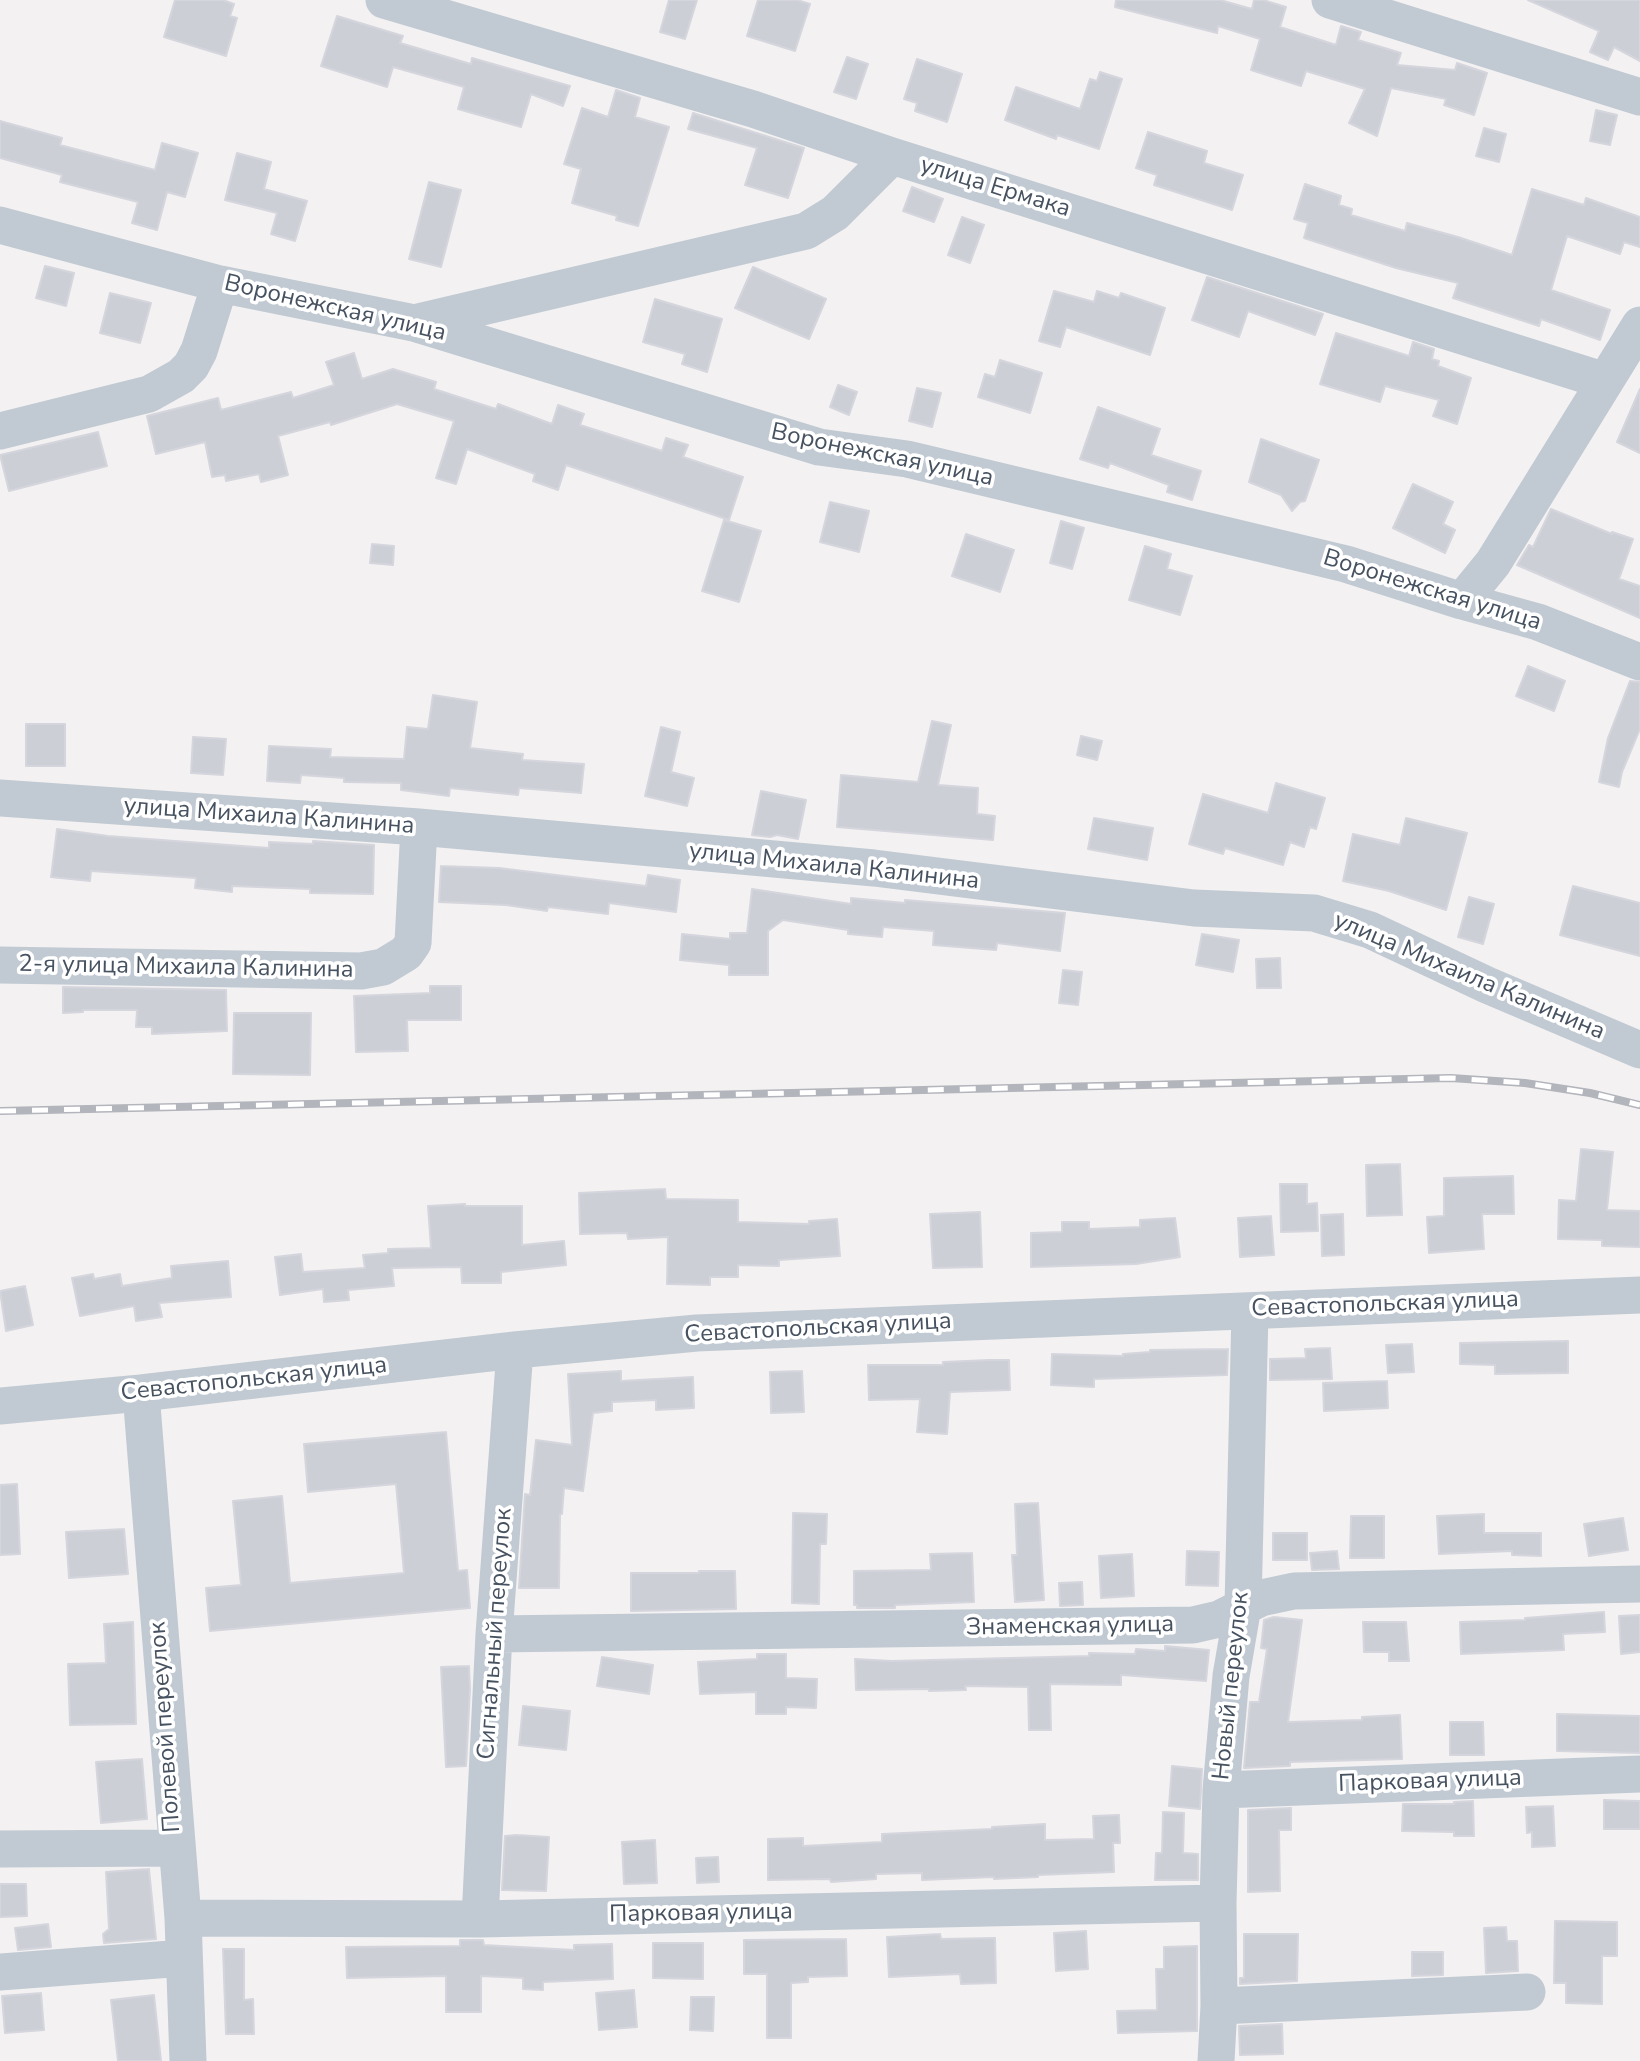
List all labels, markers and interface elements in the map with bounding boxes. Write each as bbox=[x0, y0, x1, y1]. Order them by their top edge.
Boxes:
street label: улица Ермака bbox=[916, 151, 1074, 225]
street label: Воронежская улица bbox=[221, 269, 449, 349]
street label: Воронежская улица bbox=[768, 418, 996, 494]
street label: Воронежская улица bbox=[1319, 544, 1545, 638]
street label: улица Михаила Калинина bbox=[123, 792, 415, 842]
street label: улица Михаила Калинина bbox=[688, 837, 980, 897]
street label: улица Михаила Калинина bbox=[1329, 907, 1609, 1047]
street label: 2-я улица Михаила Калинина bbox=[18, 951, 354, 985]
street label: Севастопольская улица bbox=[1251, 1286, 1519, 1324]
street label: Севастопольская улица bbox=[684, 1308, 952, 1350]
street label: Севастопольская улица bbox=[119, 1352, 389, 1408]
street label: Сигнальный переулок bbox=[473, 1507, 519, 1761]
street label: Новый переулок bbox=[1208, 1591, 1256, 1781]
street label: Знаменская улица bbox=[966, 1611, 1174, 1643]
street label: Полевой переулок bbox=[144, 1621, 188, 1833]
street label: Парковая улица bbox=[1338, 1764, 1522, 1800]
street label: Парковая улица bbox=[609, 1898, 793, 1930]

